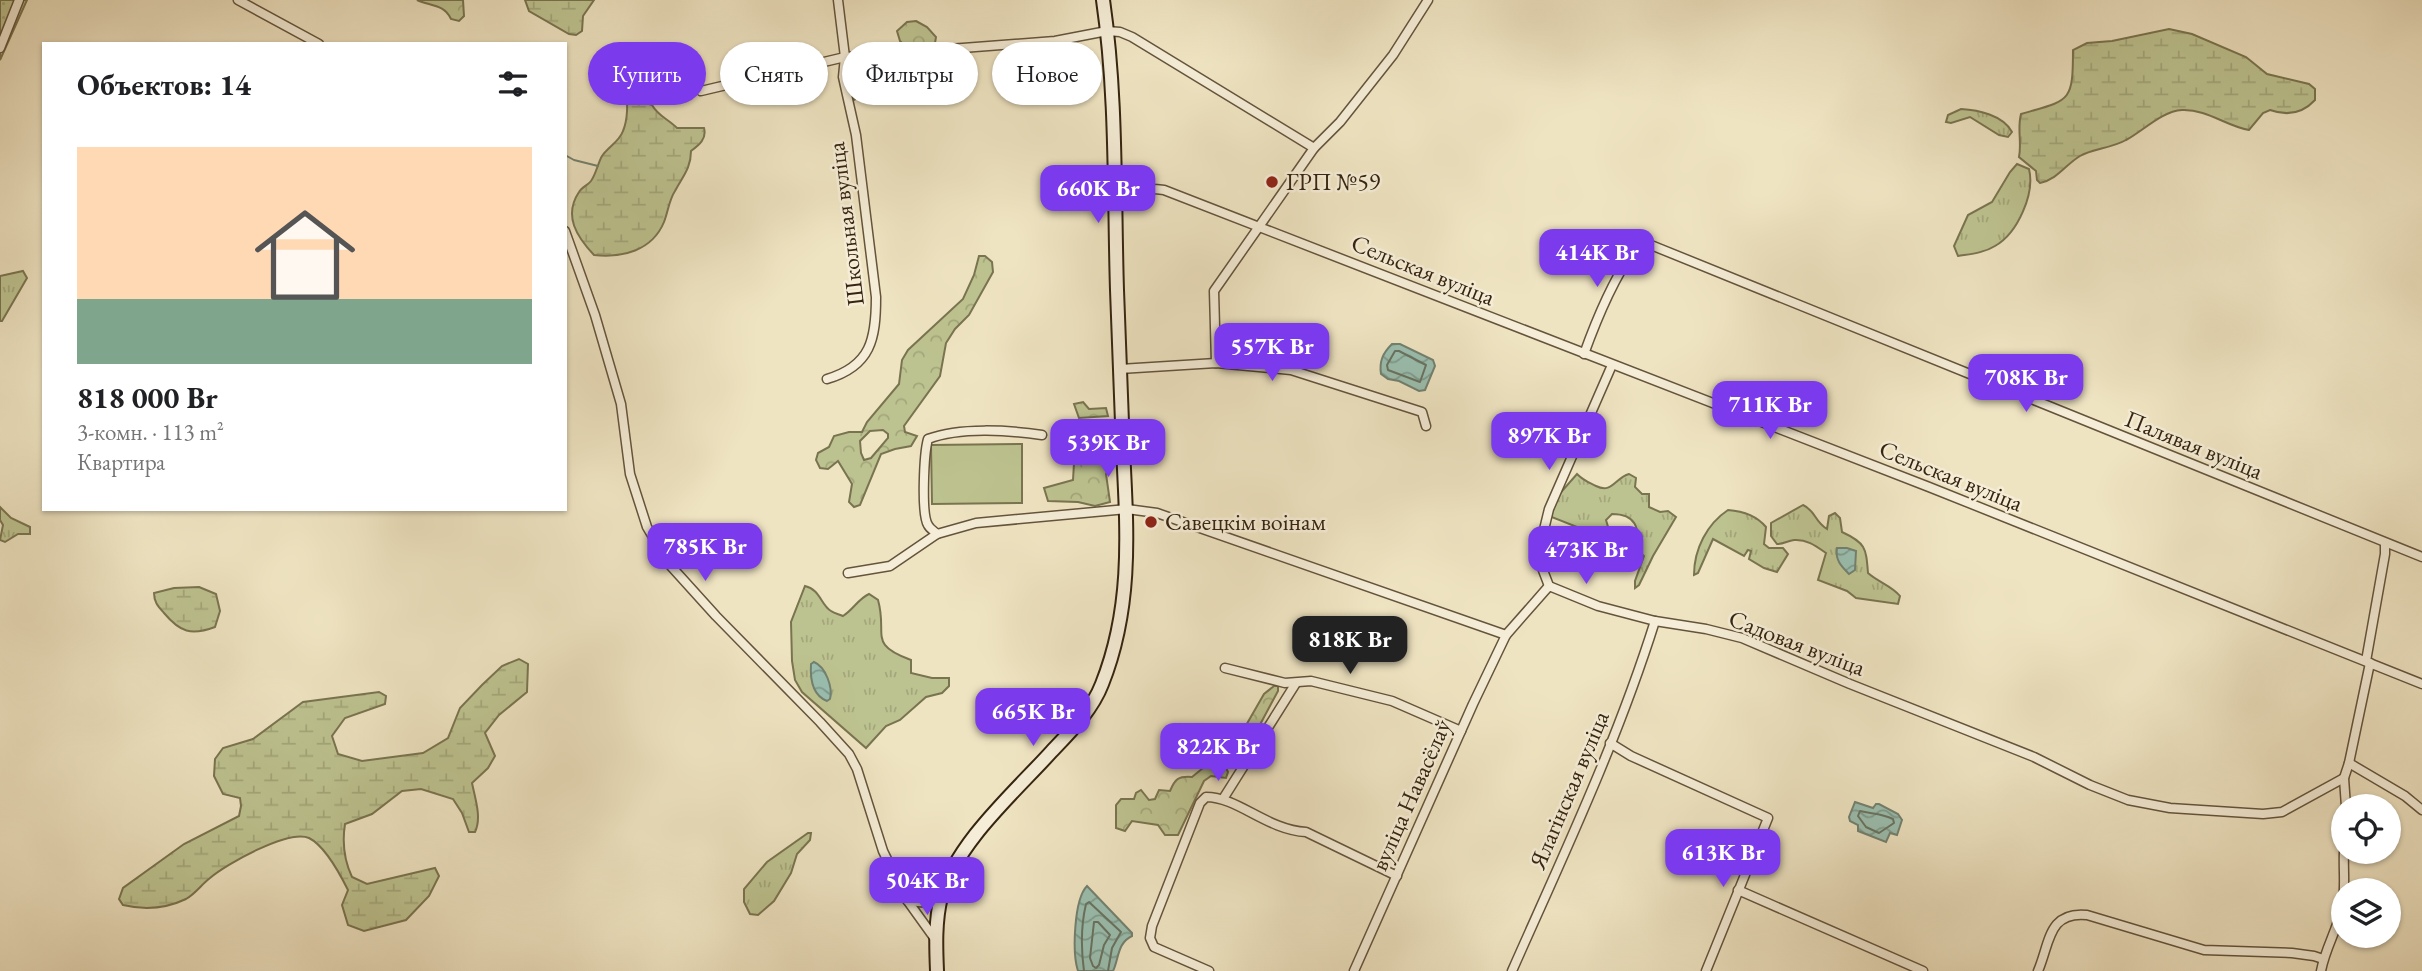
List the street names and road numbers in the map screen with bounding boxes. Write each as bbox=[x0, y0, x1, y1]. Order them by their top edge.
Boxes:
street label: Школьная вуліца bbox=[820, 140, 871, 308]
street label: Сельская вуліца bbox=[1347, 227, 1500, 313]
street label: Палявая вуліца bbox=[2121, 403, 2268, 486]
street label: Сельская вуліца bbox=[1875, 433, 2028, 519]
street label: Садовая вуліца bbox=[1725, 602, 1870, 683]
street label: Ялагінская вуліца bbox=[1521, 706, 1616, 874]
street label: вуліца Навасёлаў bbox=[1363, 714, 1458, 875]

